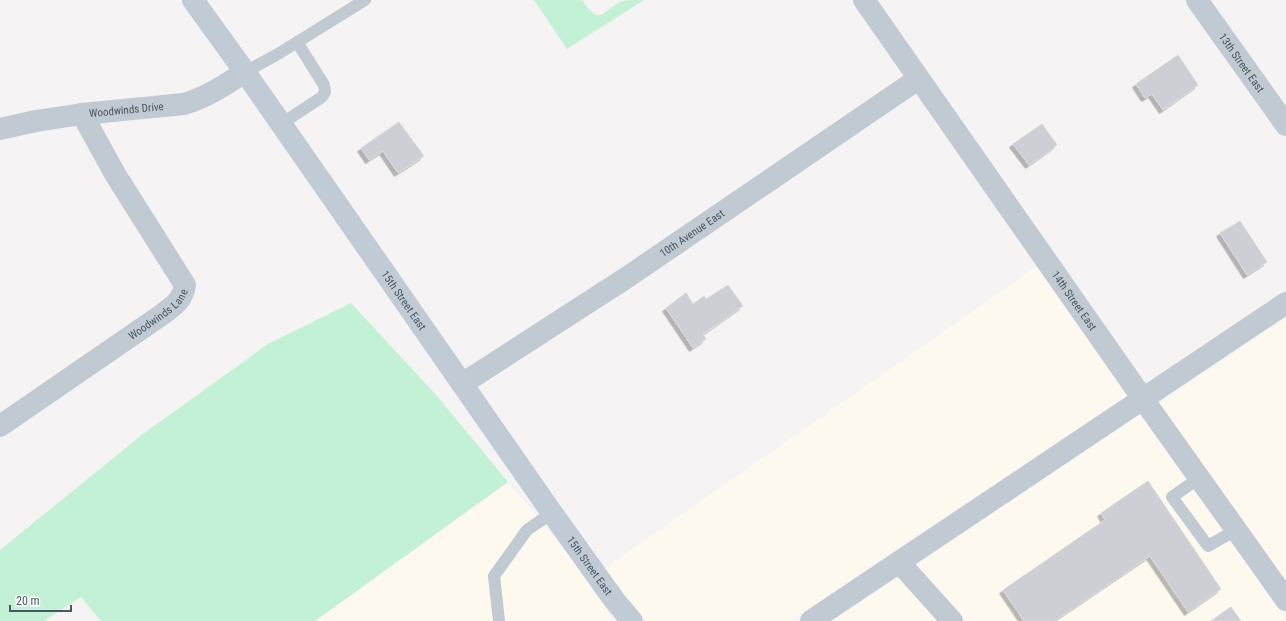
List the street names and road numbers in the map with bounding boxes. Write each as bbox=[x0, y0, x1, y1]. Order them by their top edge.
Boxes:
street label: 13th Street East bbox=[1216, 31, 1267, 95]
street label: Woodwinds Drive bbox=[89, 100, 164, 120]
street label: 10th Avenue East bbox=[657, 207, 727, 260]
street label: 15th Street East bbox=[378, 268, 429, 333]
street label: 14th Street East bbox=[1049, 269, 1099, 333]
street label: Woodwinds Lane bbox=[126, 287, 191, 343]
street label: 15th Street East bbox=[564, 534, 615, 598]

